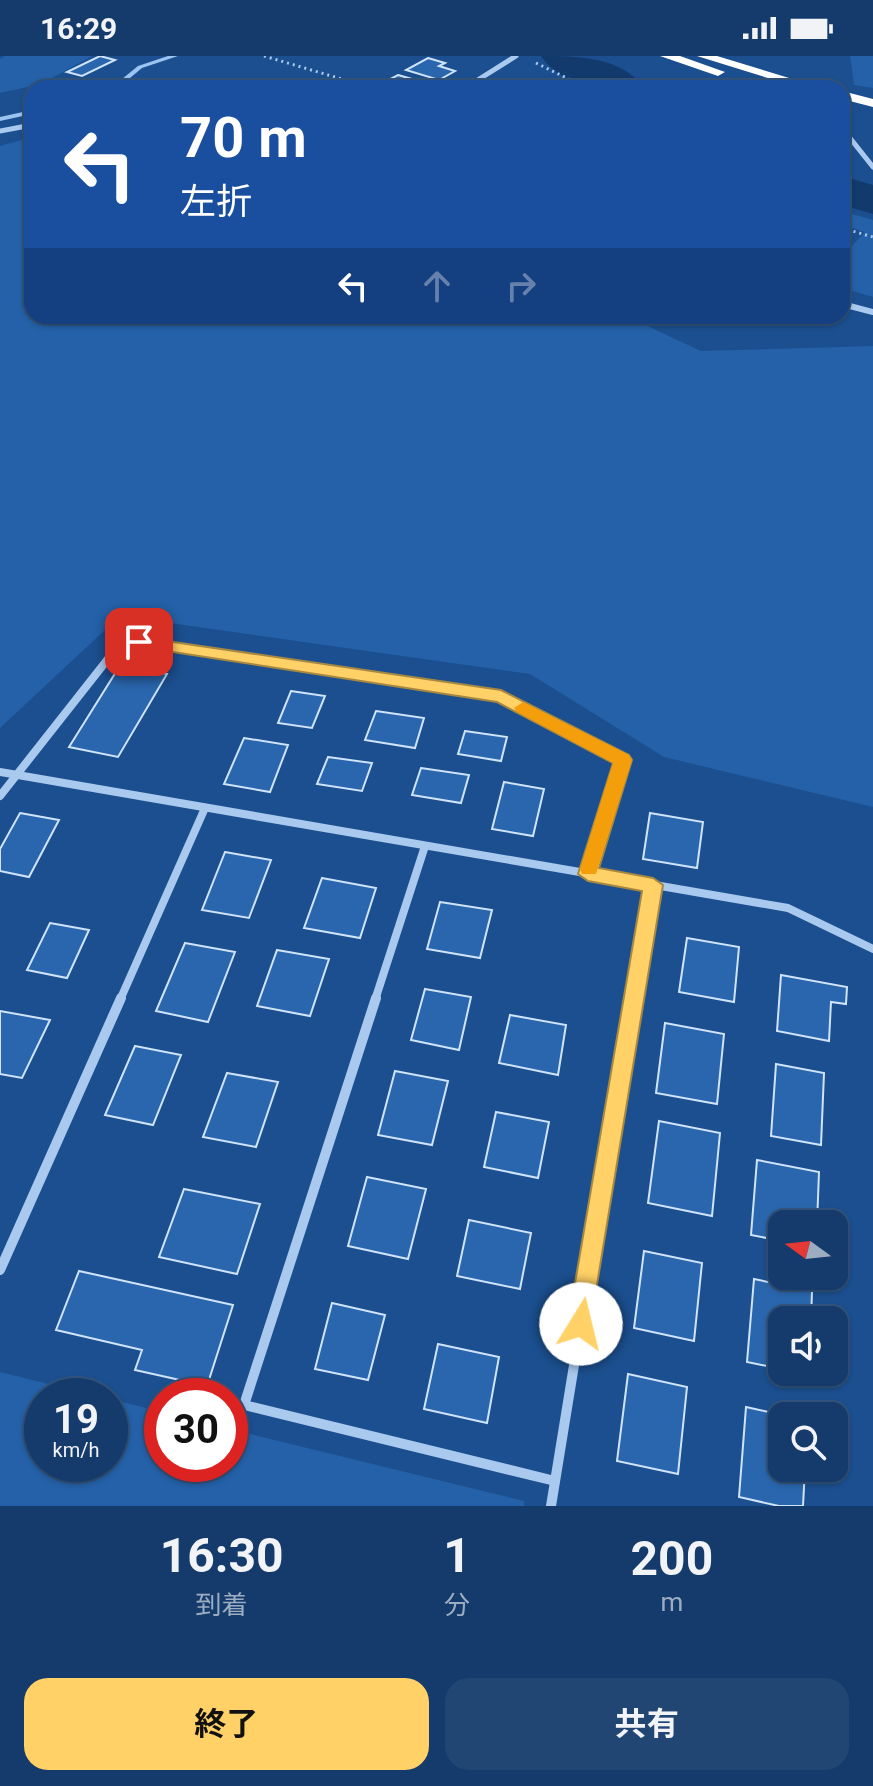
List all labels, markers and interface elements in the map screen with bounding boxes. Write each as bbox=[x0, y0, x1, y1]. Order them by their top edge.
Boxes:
text: 16:29 bbox=[40, 11, 117, 46]
text: 70 m bbox=[180, 105, 307, 171]
icon: left bbox=[48, 112, 152, 216]
text: 左折 bbox=[180, 181, 252, 223]
icon: left bbox=[331, 264, 375, 308]
icon: ahead bbox=[415, 264, 459, 308]
icon: right bbox=[499, 264, 543, 308]
pin bbox=[105, 608, 173, 676]
icon: arrive bbox=[117, 620, 161, 664]
north arrow bbox=[768, 1210, 848, 1290]
map controls bbox=[768, 1210, 848, 1482]
position arrow bbox=[539, 1282, 623, 1366]
button: sound bbox=[768, 1306, 848, 1386]
speed limit sign: 30 bbox=[144, 1378, 248, 1482]
text: 19 bbox=[53, 1396, 99, 1443]
button: search bbox=[768, 1402, 848, 1482]
text: km/h bbox=[53, 1438, 99, 1462]
text: 16:30 bbox=[160, 1527, 283, 1584]
text: 1 bbox=[443, 1527, 471, 1584]
text: 200 bbox=[631, 1530, 713, 1587]
text: m bbox=[660, 1587, 683, 1617]
text: 到着 bbox=[196, 1590, 248, 1620]
text: 分 bbox=[444, 1590, 470, 1620]
button: 終了 bbox=[24, 1678, 429, 1770]
button: 共有 bbox=[445, 1678, 849, 1770]

